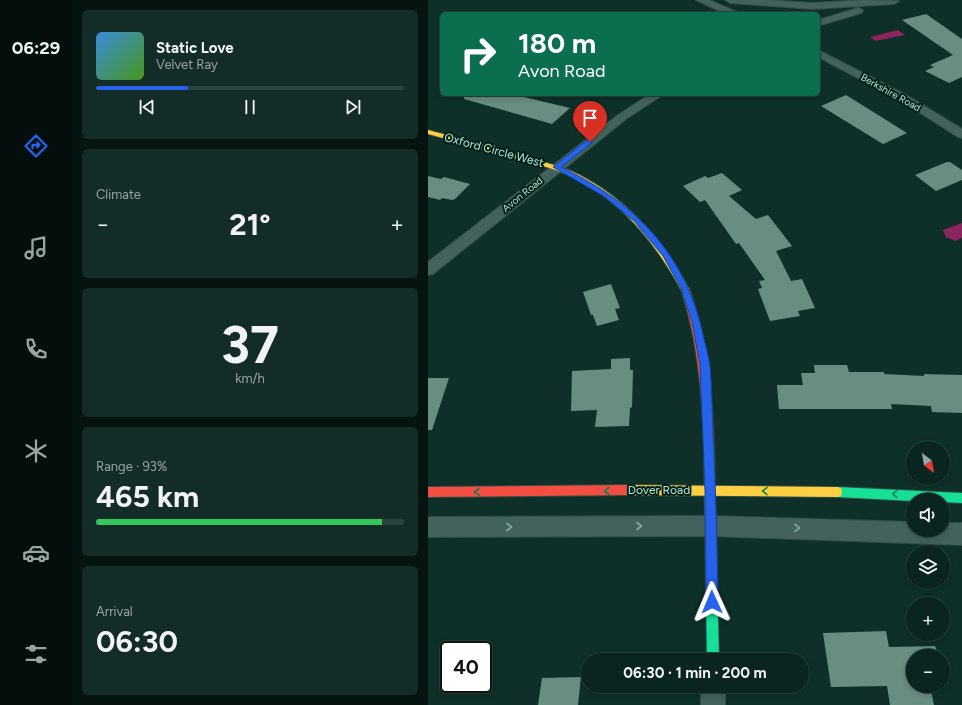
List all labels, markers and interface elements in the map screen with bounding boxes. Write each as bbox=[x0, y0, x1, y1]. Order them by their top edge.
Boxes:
text: 180 m bbox=[518, 26, 596, 60]
icon: right bbox=[452, 28, 504, 80]
text: 06:29 bbox=[12, 37, 60, 59]
text: Static Love bbox=[156, 39, 234, 57]
text: Velvet Ray bbox=[156, 57, 218, 72]
text: Avon Road bbox=[518, 60, 606, 82]
street label: Berkshire Road bbox=[858, 71, 923, 114]
icon: previous bbox=[136, 96, 158, 118]
icon: pause bbox=[239, 96, 261, 118]
icon: next bbox=[342, 96, 364, 118]
pin bbox=[573, 101, 607, 142]
icon: arrive bbox=[579, 107, 601, 129]
street label: Oxford Circle West bbox=[443, 130, 546, 170]
icon: directions bbox=[22, 132, 50, 160]
street label: Avon Road bbox=[499, 174, 545, 215]
text: Climate bbox=[96, 187, 141, 202]
text: 21° bbox=[229, 206, 271, 243]
text: − bbox=[96, 211, 110, 238]
text: + bbox=[390, 211, 404, 238]
icon: music bbox=[22, 234, 50, 262]
text: 37 bbox=[221, 314, 279, 376]
icon: phone bbox=[22, 335, 50, 363]
text: km/h bbox=[235, 371, 265, 386]
icon: climate bbox=[22, 437, 50, 465]
north arrow bbox=[906, 441, 950, 485]
map controls bbox=[906, 441, 950, 693]
text: Range · 93% bbox=[96, 459, 167, 474]
text: 465 km bbox=[96, 478, 199, 515]
street label: Dover Road bbox=[628, 483, 690, 497]
one-way arrow bbox=[604, 487, 610, 495]
one-way arrow bbox=[762, 487, 768, 495]
one-way arrow bbox=[474, 488, 480, 496]
one-way arrow bbox=[892, 490, 898, 498]
button: sound bbox=[906, 493, 950, 537]
one-way arrow bbox=[636, 522, 642, 530]
one-way arrow bbox=[506, 523, 512, 531]
one-way arrow bbox=[794, 524, 800, 532]
icon: car bbox=[22, 539, 50, 567]
button: layers bbox=[906, 545, 950, 589]
position arrow bbox=[691, 581, 733, 623]
button: + bbox=[906, 597, 950, 641]
text: Arrival bbox=[96, 604, 133, 619]
text: 06:30 bbox=[96, 623, 178, 660]
icon: filters bbox=[22, 640, 50, 668]
speed limit sign: 40 bbox=[440, 641, 492, 693]
button: − bbox=[906, 649, 950, 693]
text: 06:30 · 1 min · 200 m bbox=[623, 664, 767, 682]

